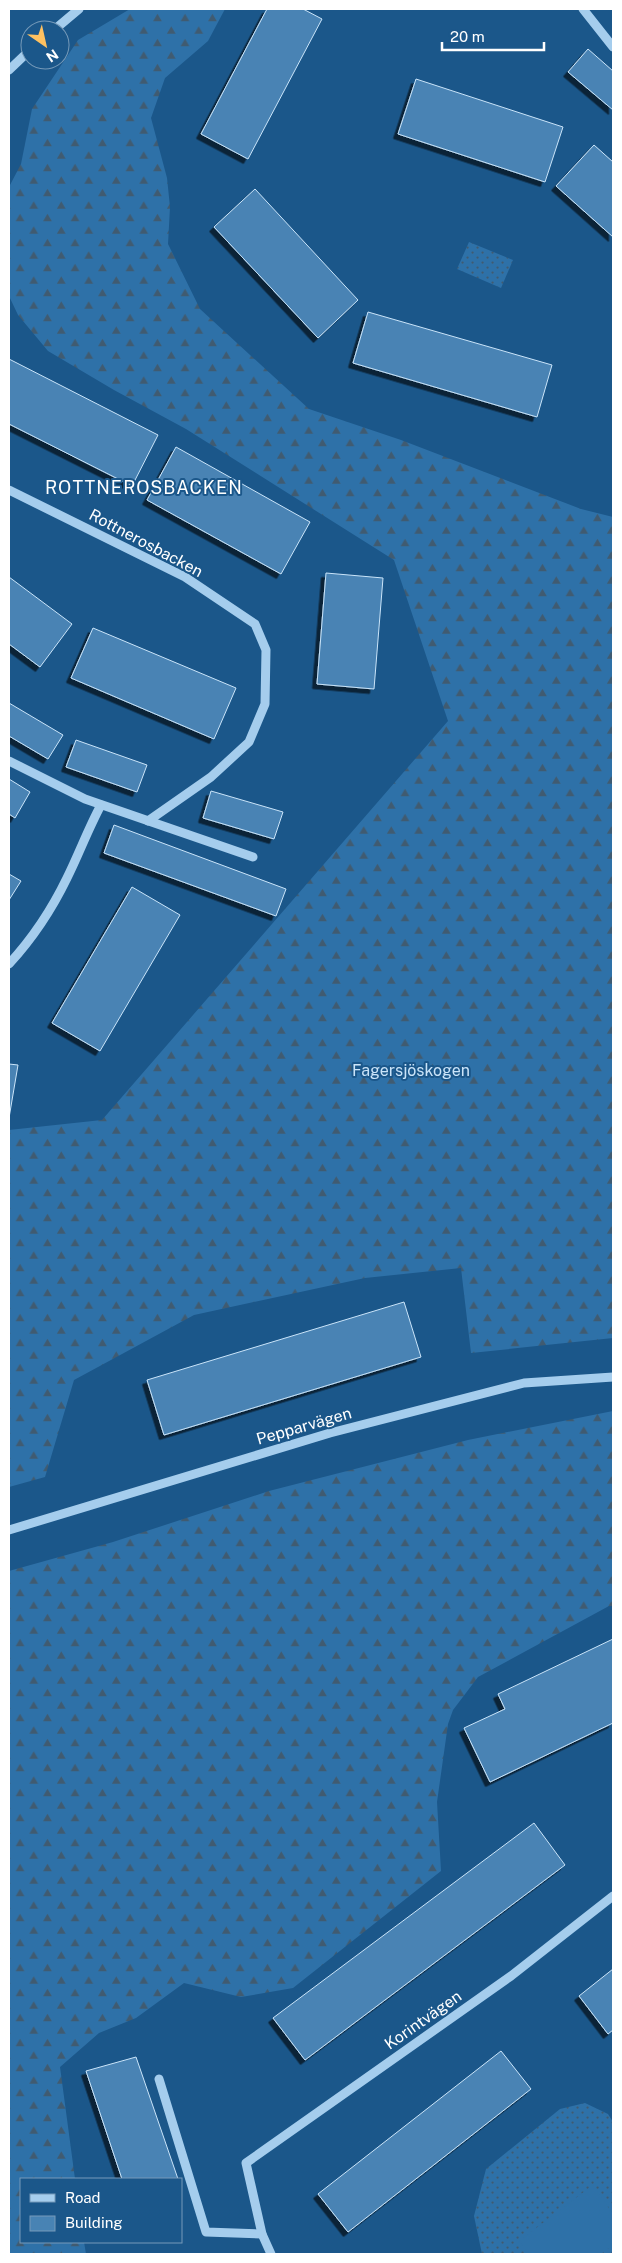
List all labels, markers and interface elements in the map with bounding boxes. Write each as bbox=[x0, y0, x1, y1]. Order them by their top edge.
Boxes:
north arrow bbox=[20, 20, 70, 70]
scale bar bbox=[442, 20, 544, 52]
text: 20 m bbox=[450, 28, 485, 45]
text: N bbox=[43, 46, 61, 65]
district label: ROTTNEROSBACKEN bbox=[45, 477, 243, 498]
street label: Rottnerosbacken bbox=[86, 505, 206, 581]
park label: Fagersjöskogen bbox=[352, 1061, 470, 1080]
street label: Pepparvägen bbox=[254, 1403, 354, 1449]
street label: Korintvägen bbox=[381, 1987, 465, 2053]
legend bbox=[20, 2178, 182, 2243]
text: Road bbox=[65, 2189, 101, 2206]
text: Building bbox=[65, 2214, 123, 2231]

